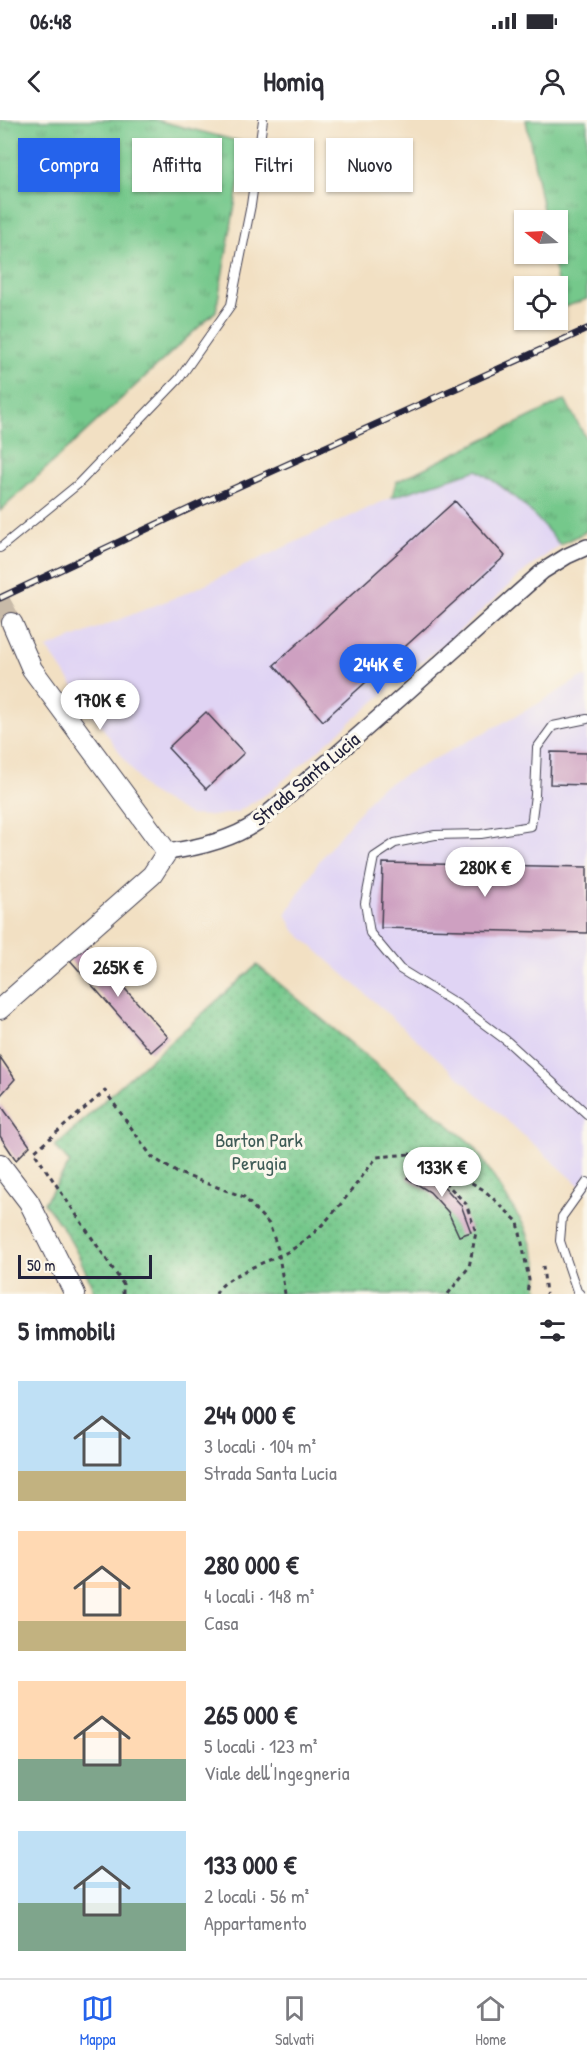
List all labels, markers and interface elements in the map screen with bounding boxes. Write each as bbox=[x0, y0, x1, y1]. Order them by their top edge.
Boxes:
text: 06:48 bbox=[30, 6, 72, 36]
text: Homiq bbox=[263, 63, 324, 99]
icon: back bbox=[18, 65, 51, 98]
icon: person bbox=[536, 65, 569, 98]
chip: Compra bbox=[18, 138, 120, 192]
chip: Affitta bbox=[132, 138, 222, 192]
chip: Filtri bbox=[234, 138, 314, 192]
chip: Nuovo bbox=[326, 138, 413, 192]
north arrow bbox=[514, 210, 568, 264]
map controls bbox=[514, 210, 568, 330]
button: locate bbox=[514, 276, 568, 330]
pin: 244K € bbox=[329, 644, 427, 695]
text: 244K € bbox=[353, 650, 403, 677]
pin: 170K € bbox=[51, 680, 149, 731]
text: 170K € bbox=[75, 686, 125, 713]
street label: Strada Santa Lucia bbox=[246, 726, 365, 832]
pin: 280K € bbox=[436, 847, 534, 898]
text: 280K € bbox=[459, 853, 511, 880]
pin: 265K € bbox=[69, 947, 167, 998]
text: 265K € bbox=[93, 953, 143, 980]
park label: Barton Park Perugia bbox=[215, 1126, 303, 1176]
pin: 133K € bbox=[393, 1147, 491, 1198]
text: 133K € bbox=[417, 1153, 467, 1180]
scale bar bbox=[18, 1252, 152, 1280]
text: 50 m bbox=[27, 1254, 56, 1276]
text: 5 immobili bbox=[18, 1313, 116, 1348]
icon: filters bbox=[536, 1314, 569, 1347]
text: 244 000 € bbox=[204, 1397, 295, 1432]
icon: home bbox=[66, 1405, 138, 1477]
text: 3 locali · 104 m² bbox=[204, 1432, 316, 1459]
text: Strada Santa Lucia bbox=[204, 1459, 337, 1486]
text: 280 000 € bbox=[204, 1547, 298, 1582]
icon: home bbox=[66, 1555, 138, 1627]
text: 4 locali · 148 m² bbox=[204, 1582, 314, 1609]
text: Casa bbox=[204, 1609, 238, 1636]
text: 265 000 € bbox=[204, 1697, 297, 1732]
icon: home bbox=[66, 1705, 138, 1777]
text: 5 locali · 123 m² bbox=[204, 1732, 317, 1759]
text: Viale dell'Ingegneria bbox=[204, 1759, 350, 1786]
text: 133 000 € bbox=[204, 1847, 296, 1882]
icon: home bbox=[66, 1855, 138, 1927]
text: 2 locali · 56 m² bbox=[204, 1882, 309, 1909]
text: Appartamento bbox=[204, 1909, 307, 1936]
tab: Mappa bbox=[80, 1992, 116, 2050]
tab: Salvati bbox=[275, 1992, 315, 2050]
tab: Home bbox=[474, 1992, 507, 2050]

